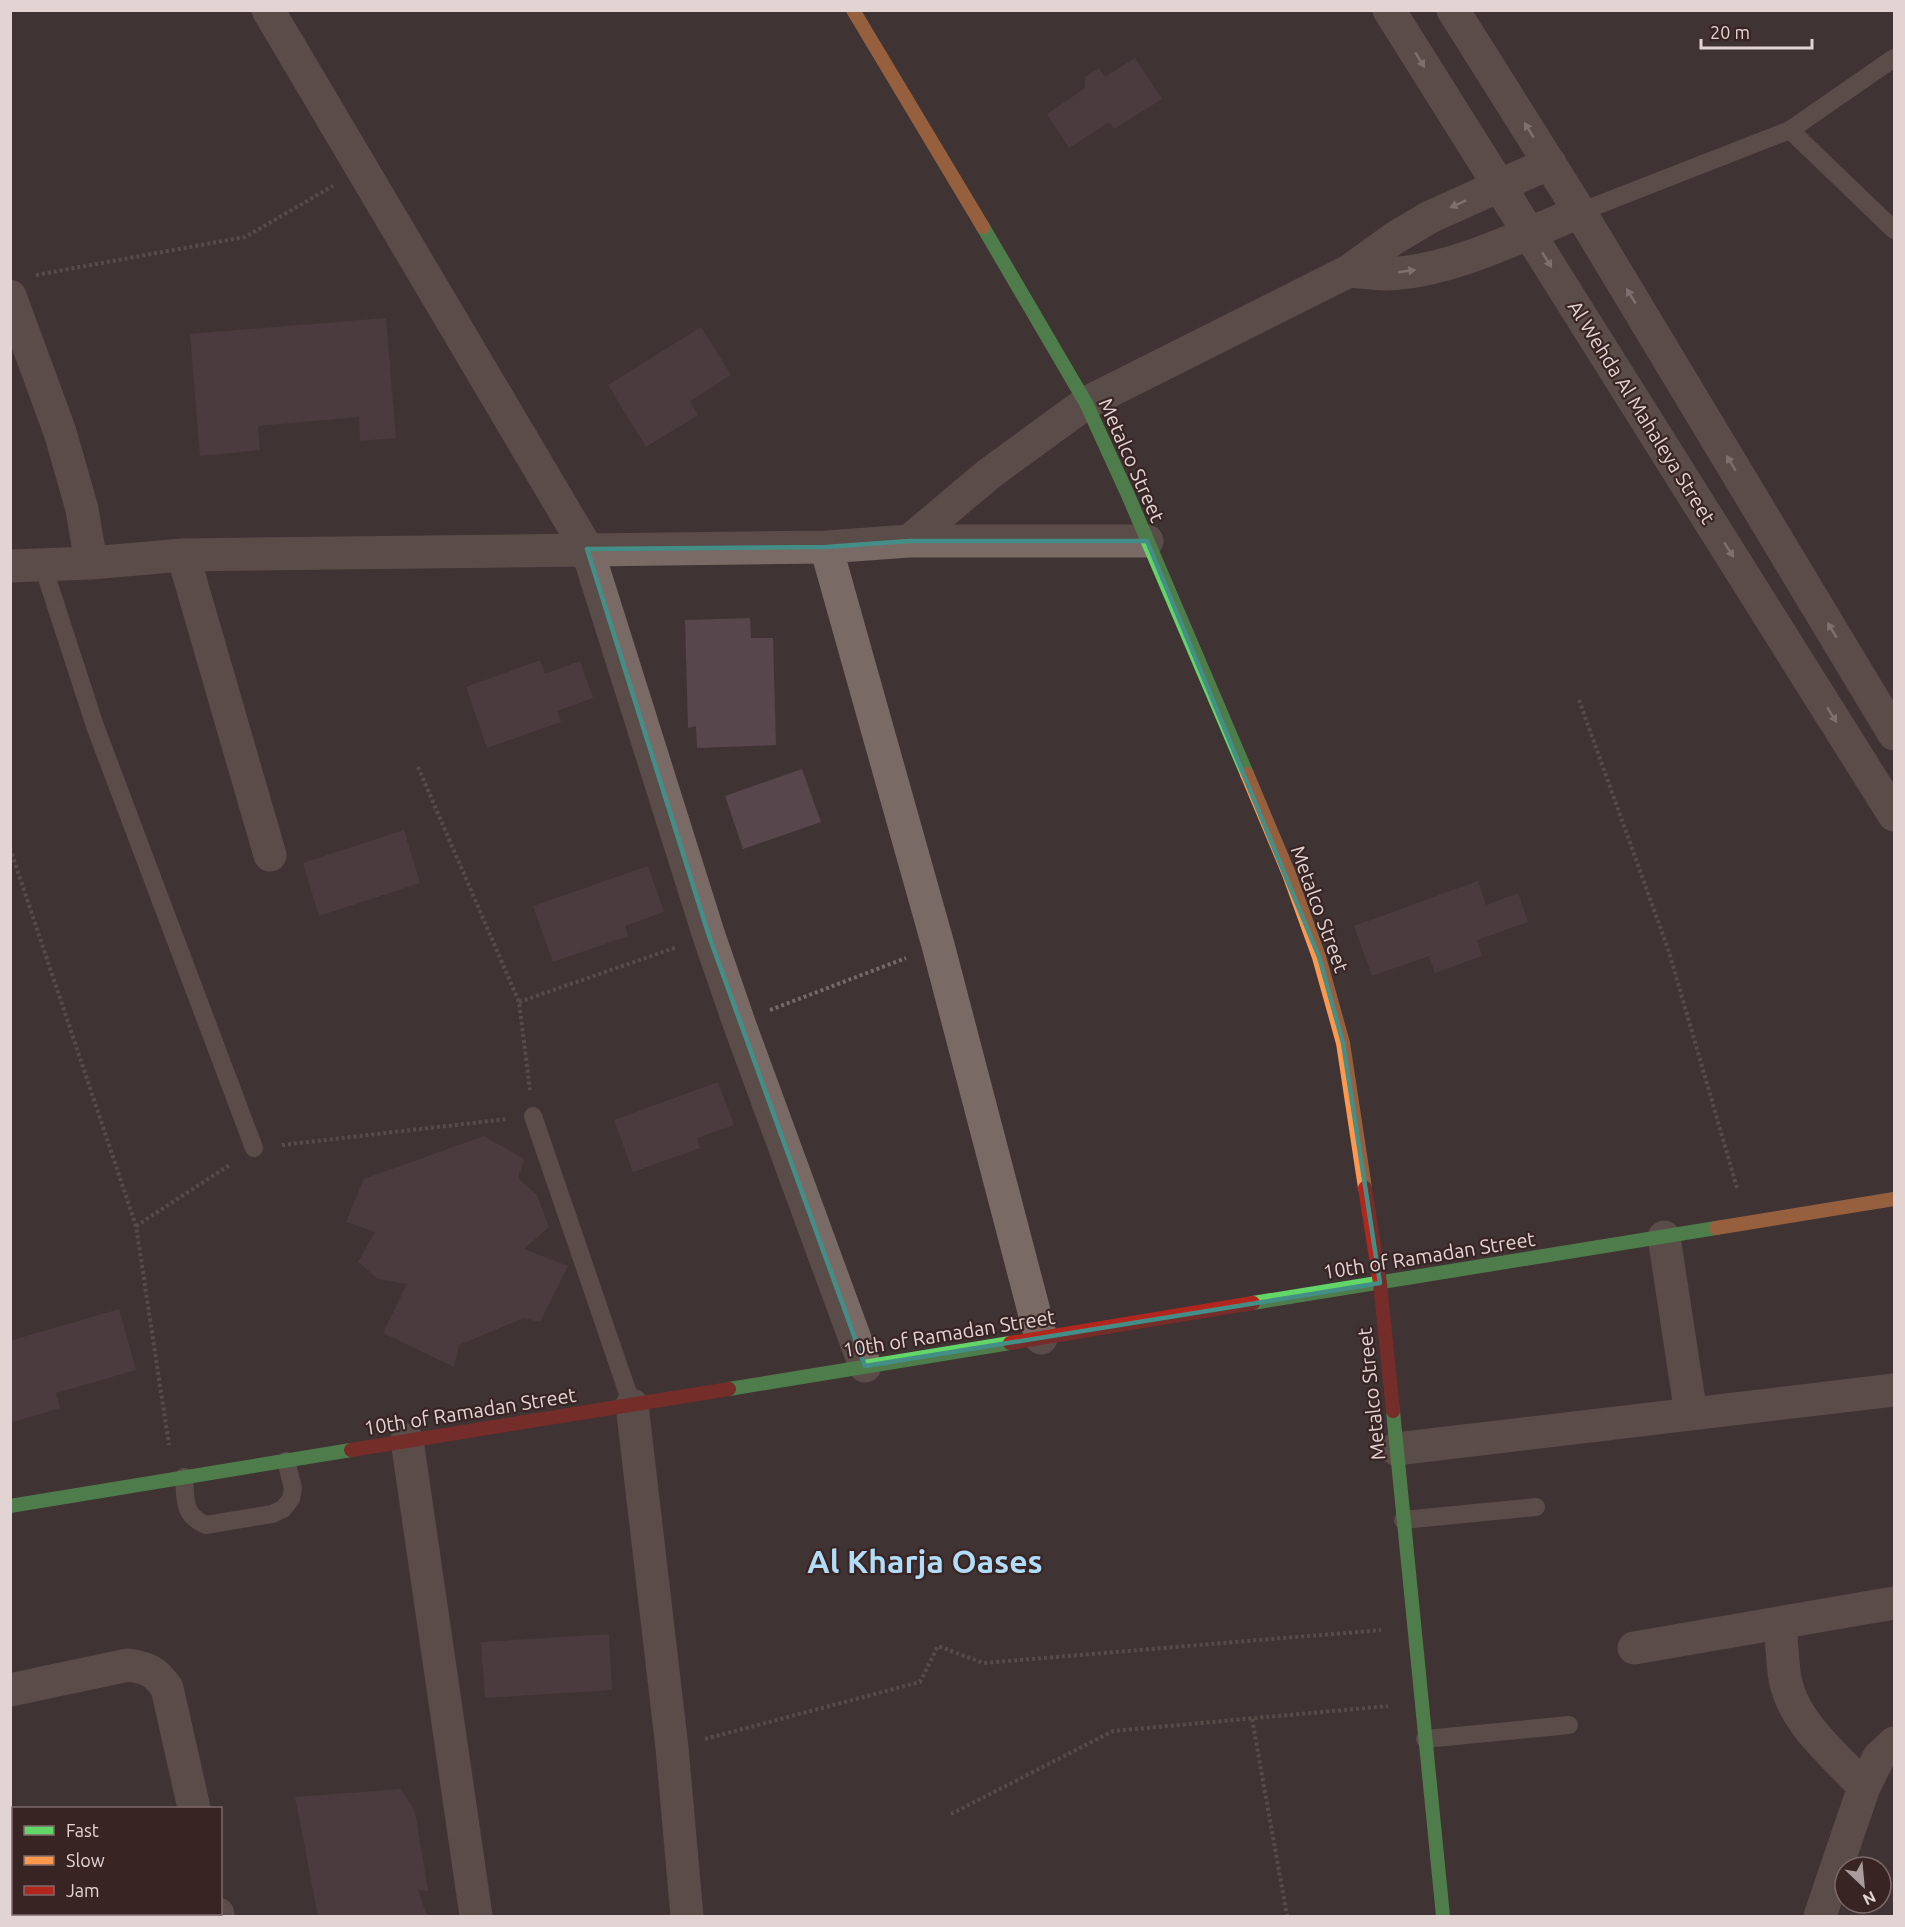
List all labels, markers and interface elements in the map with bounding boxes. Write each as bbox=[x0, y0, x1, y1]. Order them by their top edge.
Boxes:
scale bar bbox=[1701, 12, 1812, 50]
text: 20 m bbox=[1710, 22, 1750, 42]
one-way arrow bbox=[1415, 52, 1426, 68]
one-way arrow bbox=[1523, 122, 1534, 138]
one-way arrow bbox=[1449, 200, 1467, 209]
one-way arrow bbox=[1542, 252, 1553, 268]
one-way arrow bbox=[1398, 266, 1417, 275]
one-way arrow bbox=[1625, 288, 1636, 304]
street label: Al Wehda Al Mahaleya Street bbox=[1564, 296, 1720, 528]
street label: Metalco Street bbox=[1094, 395, 1170, 526]
one-way arrow bbox=[1726, 455, 1737, 471]
one-way arrow bbox=[1723, 542, 1734, 558]
one-way arrow bbox=[1826, 622, 1837, 638]
one-way arrow bbox=[1827, 707, 1838, 723]
street label: Metalco Street bbox=[1286, 843, 1354, 976]
street label: 10th of Ramadan Street bbox=[1321, 1227, 1537, 1283]
street label: 10th of Ramadan Street bbox=[841, 1305, 1057, 1361]
street label: Metalco Street bbox=[1353, 1326, 1389, 1461]
street label: 10th of Ramadan Street bbox=[362, 1383, 578, 1439]
district label: Al Kharja Oases bbox=[807, 1543, 1043, 1579]
legend bbox=[12, 1807, 222, 1915]
text: Fast bbox=[66, 1820, 99, 1840]
text: Slow bbox=[66, 1850, 105, 1870]
north arrow bbox=[1833, 1855, 1893, 1915]
text: Jam bbox=[66, 1880, 100, 1900]
text: N bbox=[1860, 1888, 1879, 1909]

